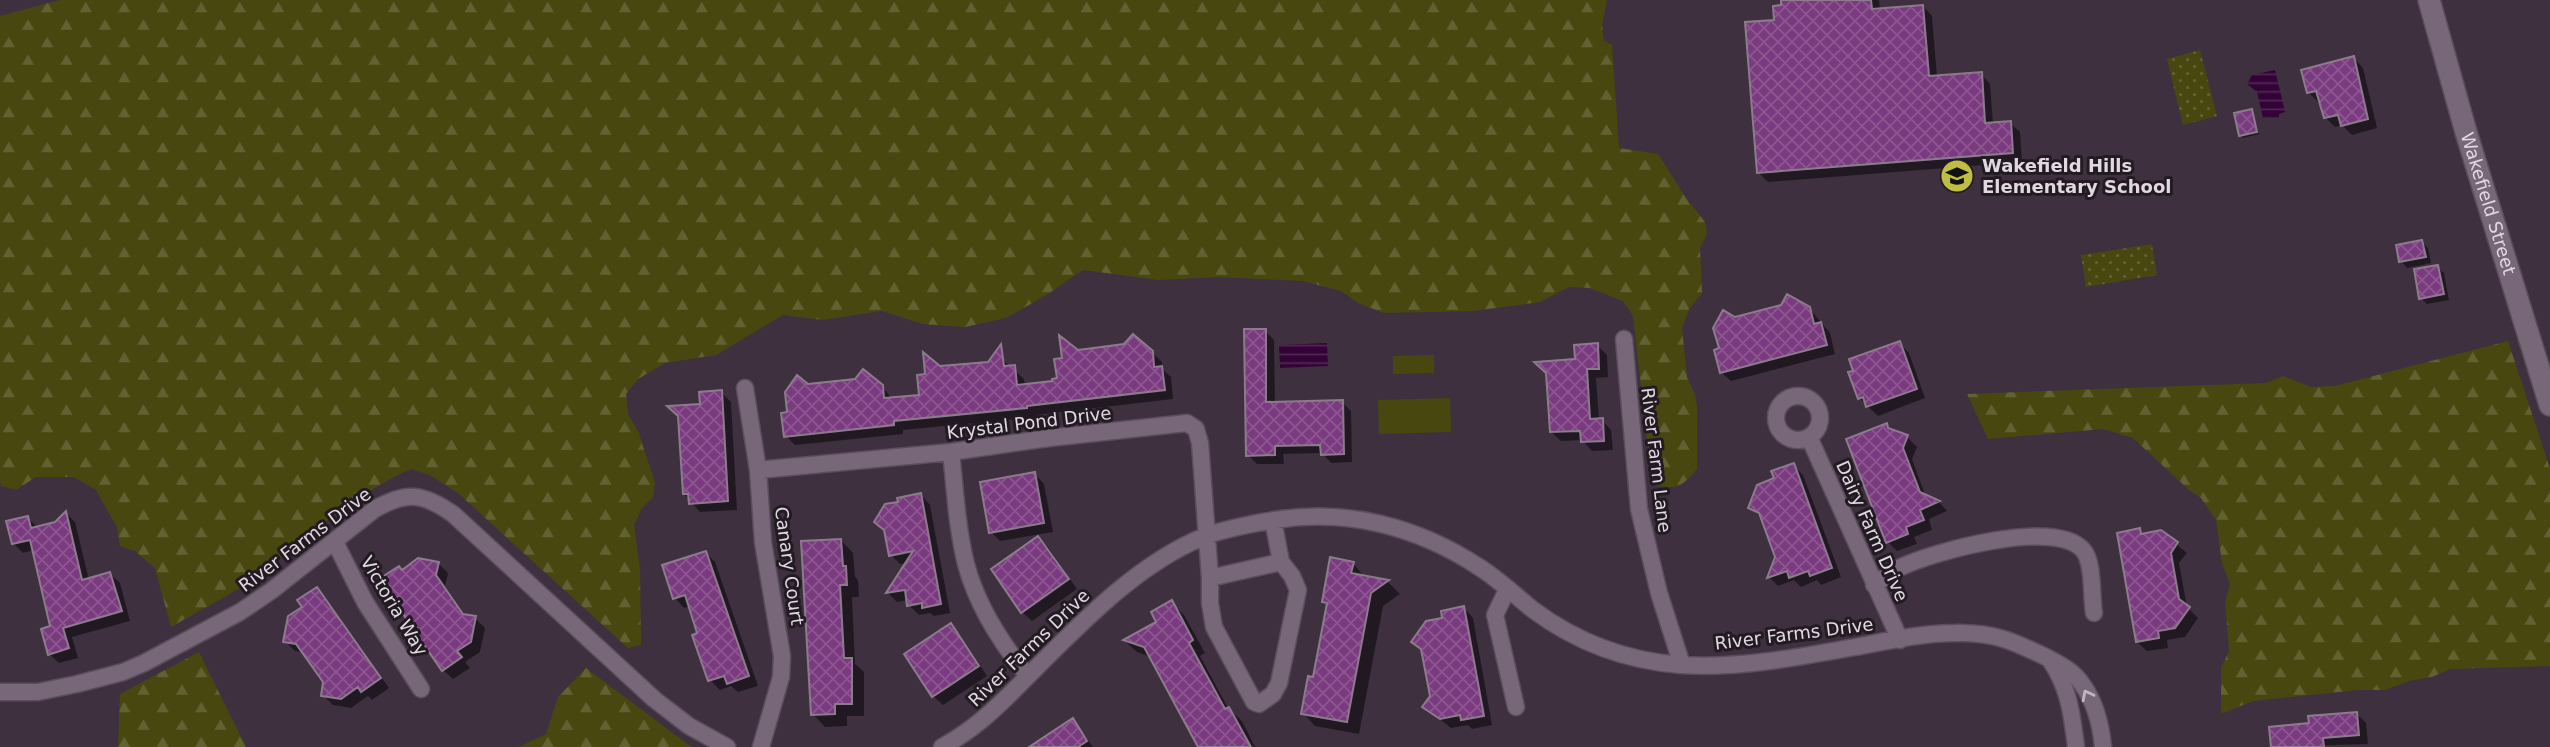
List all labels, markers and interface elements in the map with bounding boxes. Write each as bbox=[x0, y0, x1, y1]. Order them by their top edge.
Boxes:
street label: Wakefield Street bbox=[2457, 130, 2520, 277]
place label: Wakefield Hills Elementary School bbox=[1982, 155, 2171, 197]
school or university icon: Wakefield Hills Elementary School bbox=[1938, 157, 1976, 195]
street label: River Farm Lane bbox=[1637, 386, 1676, 534]
street label: Krystal Pond Drive bbox=[945, 402, 1113, 443]
street label: Dairy Farm Drive bbox=[1832, 457, 1913, 604]
street label: River Farms Drive bbox=[235, 483, 375, 596]
street label: Canary Court bbox=[771, 505, 808, 626]
street label: Victoria Way bbox=[356, 552, 433, 660]
street label: River Farms Drive bbox=[964, 585, 1093, 711]
street label: River Farms Drive bbox=[1713, 613, 1875, 654]
one-way arrow bbox=[2082, 690, 2096, 702]

